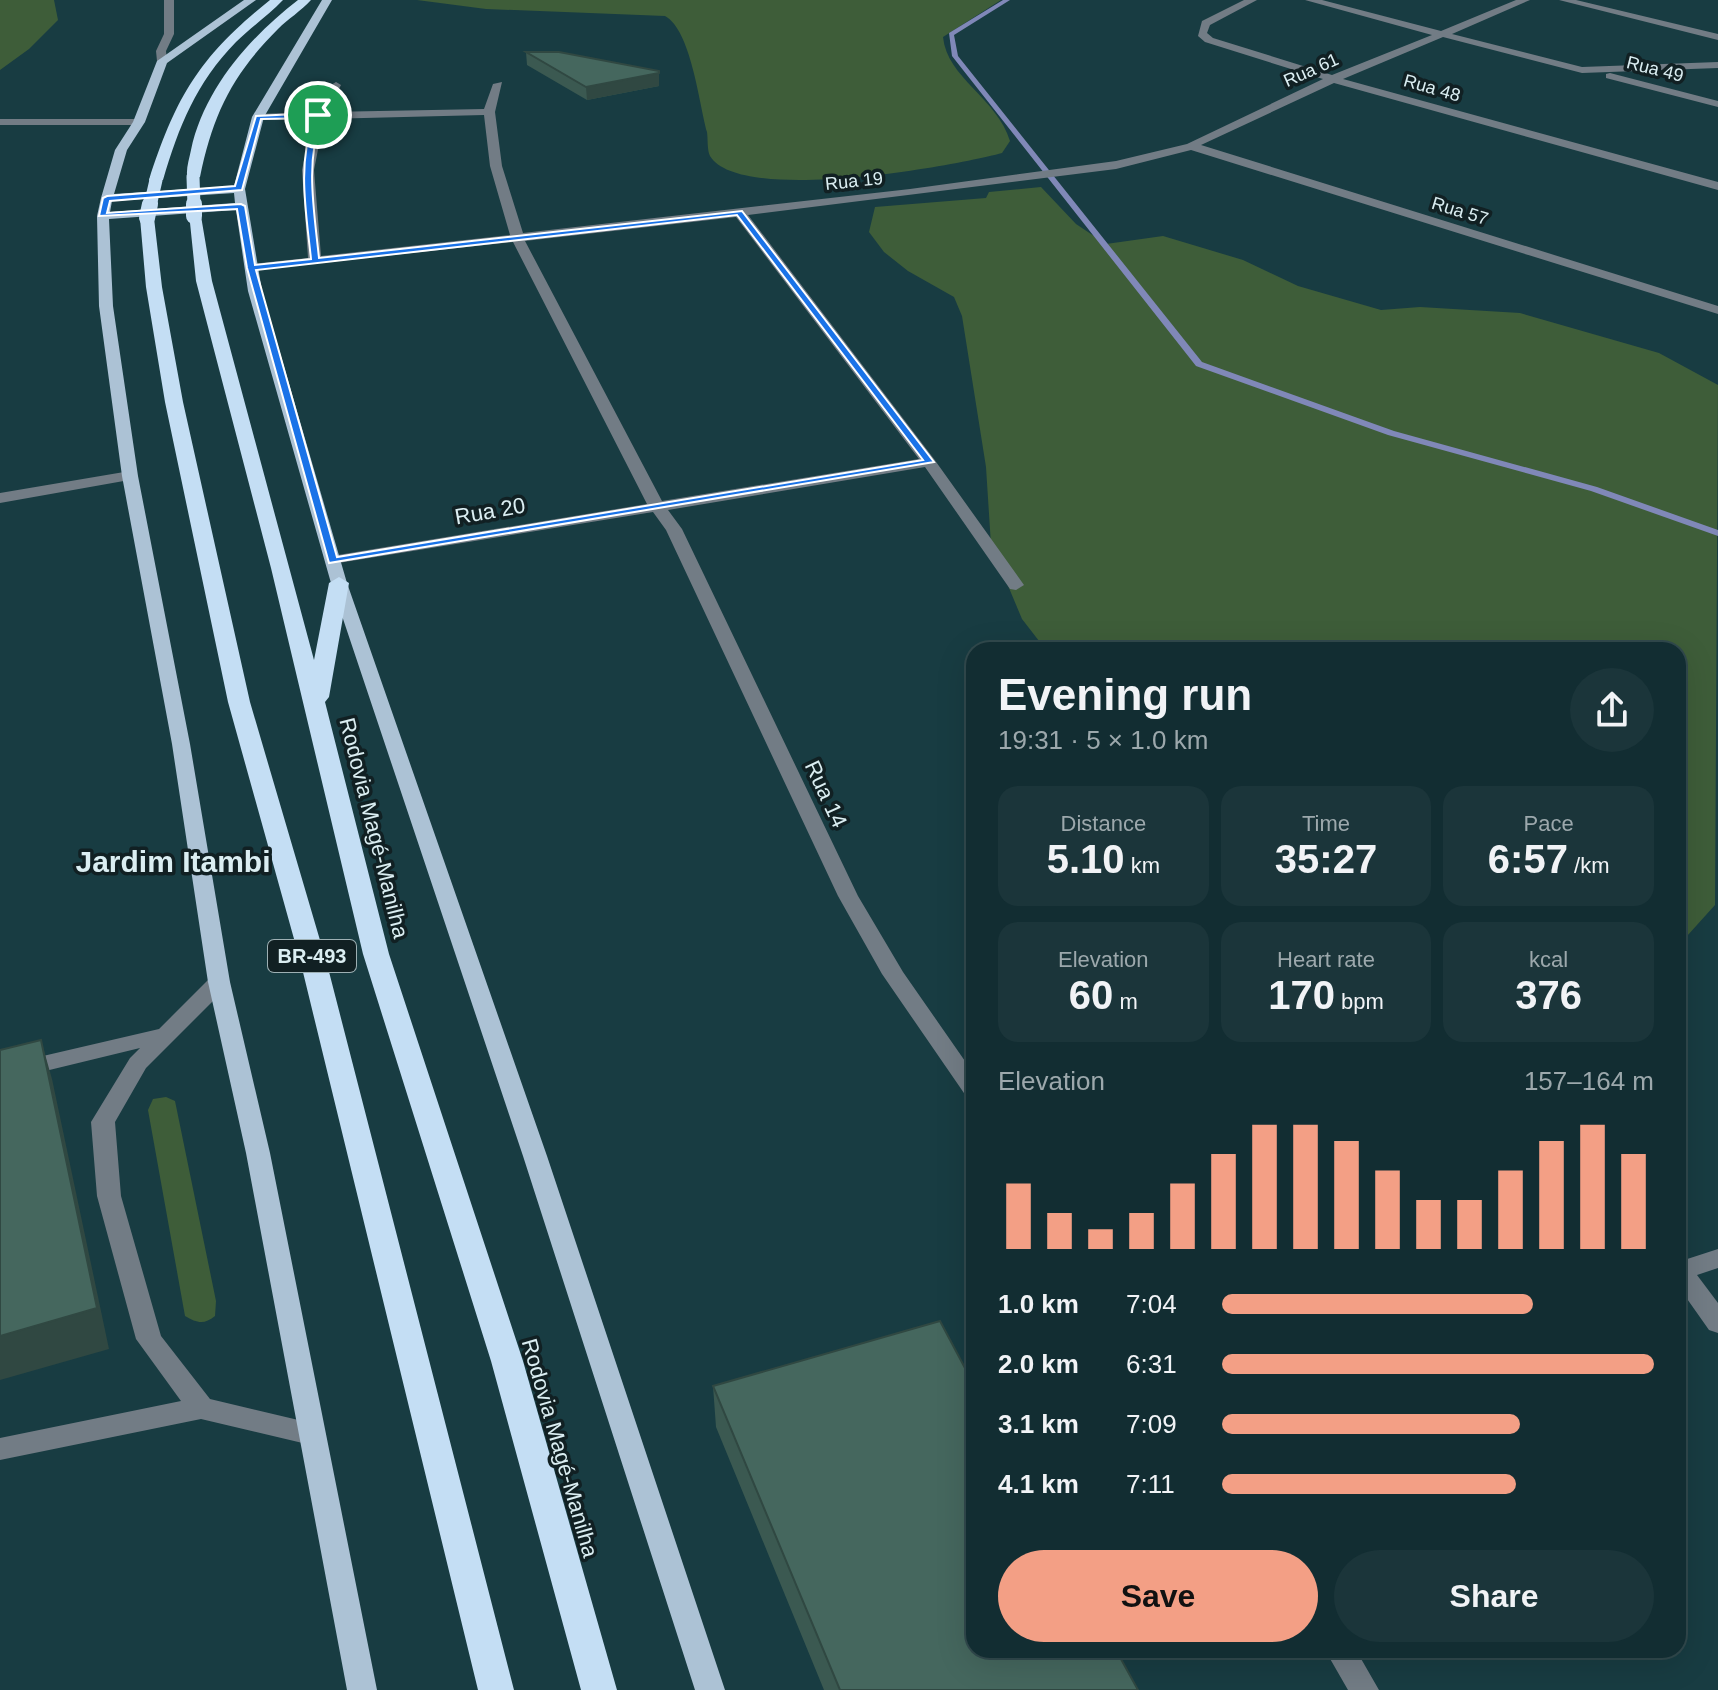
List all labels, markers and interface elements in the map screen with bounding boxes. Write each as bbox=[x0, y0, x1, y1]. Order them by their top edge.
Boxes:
street label: Rua 61 bbox=[1280, 49, 1342, 91]
street label: Rua 49 bbox=[1624, 52, 1686, 86]
street label: Rua 48 bbox=[1401, 70, 1463, 106]
pin bbox=[284, 81, 352, 149]
icon: arrive bbox=[296, 93, 340, 137]
street label: Rua 19 bbox=[824, 168, 884, 194]
street label: Rua 57 bbox=[1429, 193, 1491, 229]
street label: Rua 20 bbox=[453, 493, 527, 529]
button: share bbox=[1570, 668, 1654, 752]
text: Evening run bbox=[998, 670, 1252, 719]
street label: Rodovia Magé-Manilha bbox=[335, 715, 414, 942]
text: 19:31 · 5 × 1.0 km bbox=[998, 725, 1208, 755]
street label: Rua 14 bbox=[800, 757, 852, 831]
text: Distance bbox=[1061, 811, 1146, 836]
text: Time bbox=[1302, 811, 1350, 836]
text: Pace bbox=[1524, 811, 1574, 836]
text: 5.10 bbox=[1047, 837, 1125, 881]
text: 35:27 bbox=[1275, 837, 1377, 881]
text: 6:57 bbox=[1488, 837, 1568, 881]
district label: Jardim Itambi bbox=[75, 845, 271, 878]
text: km bbox=[1125, 853, 1160, 878]
text: /km bbox=[1568, 853, 1609, 878]
road number: BR-493 bbox=[268, 940, 356, 972]
text: Elevation bbox=[1058, 947, 1149, 972]
text: Heart rate bbox=[1277, 947, 1375, 972]
text: kcal bbox=[1529, 947, 1568, 972]
text: 60 bbox=[1069, 973, 1113, 1017]
text: 170 bbox=[1268, 973, 1335, 1017]
text: 376 bbox=[1515, 973, 1582, 1017]
text: m bbox=[1113, 989, 1138, 1014]
text: bpm bbox=[1335, 989, 1384, 1014]
text: Elevation bbox=[998, 1066, 1105, 1096]
text: 157–164 m bbox=[1524, 1066, 1654, 1096]
text: 1.0 km bbox=[998, 1289, 1079, 1319]
text: 7:04 bbox=[1126, 1289, 1177, 1319]
street label: Rodovia Magé-Manilha bbox=[517, 1336, 603, 1561]
text: 2.0 km bbox=[998, 1349, 1079, 1379]
text: 6:31 bbox=[1126, 1349, 1177, 1379]
text: 3.1 km bbox=[998, 1409, 1079, 1439]
text: 7:09 bbox=[1126, 1409, 1177, 1439]
text: 4.1 km bbox=[998, 1469, 1079, 1499]
text: 7:11 bbox=[1126, 1469, 1175, 1499]
button: Save bbox=[998, 1550, 1318, 1642]
button: Share bbox=[1334, 1550, 1654, 1642]

